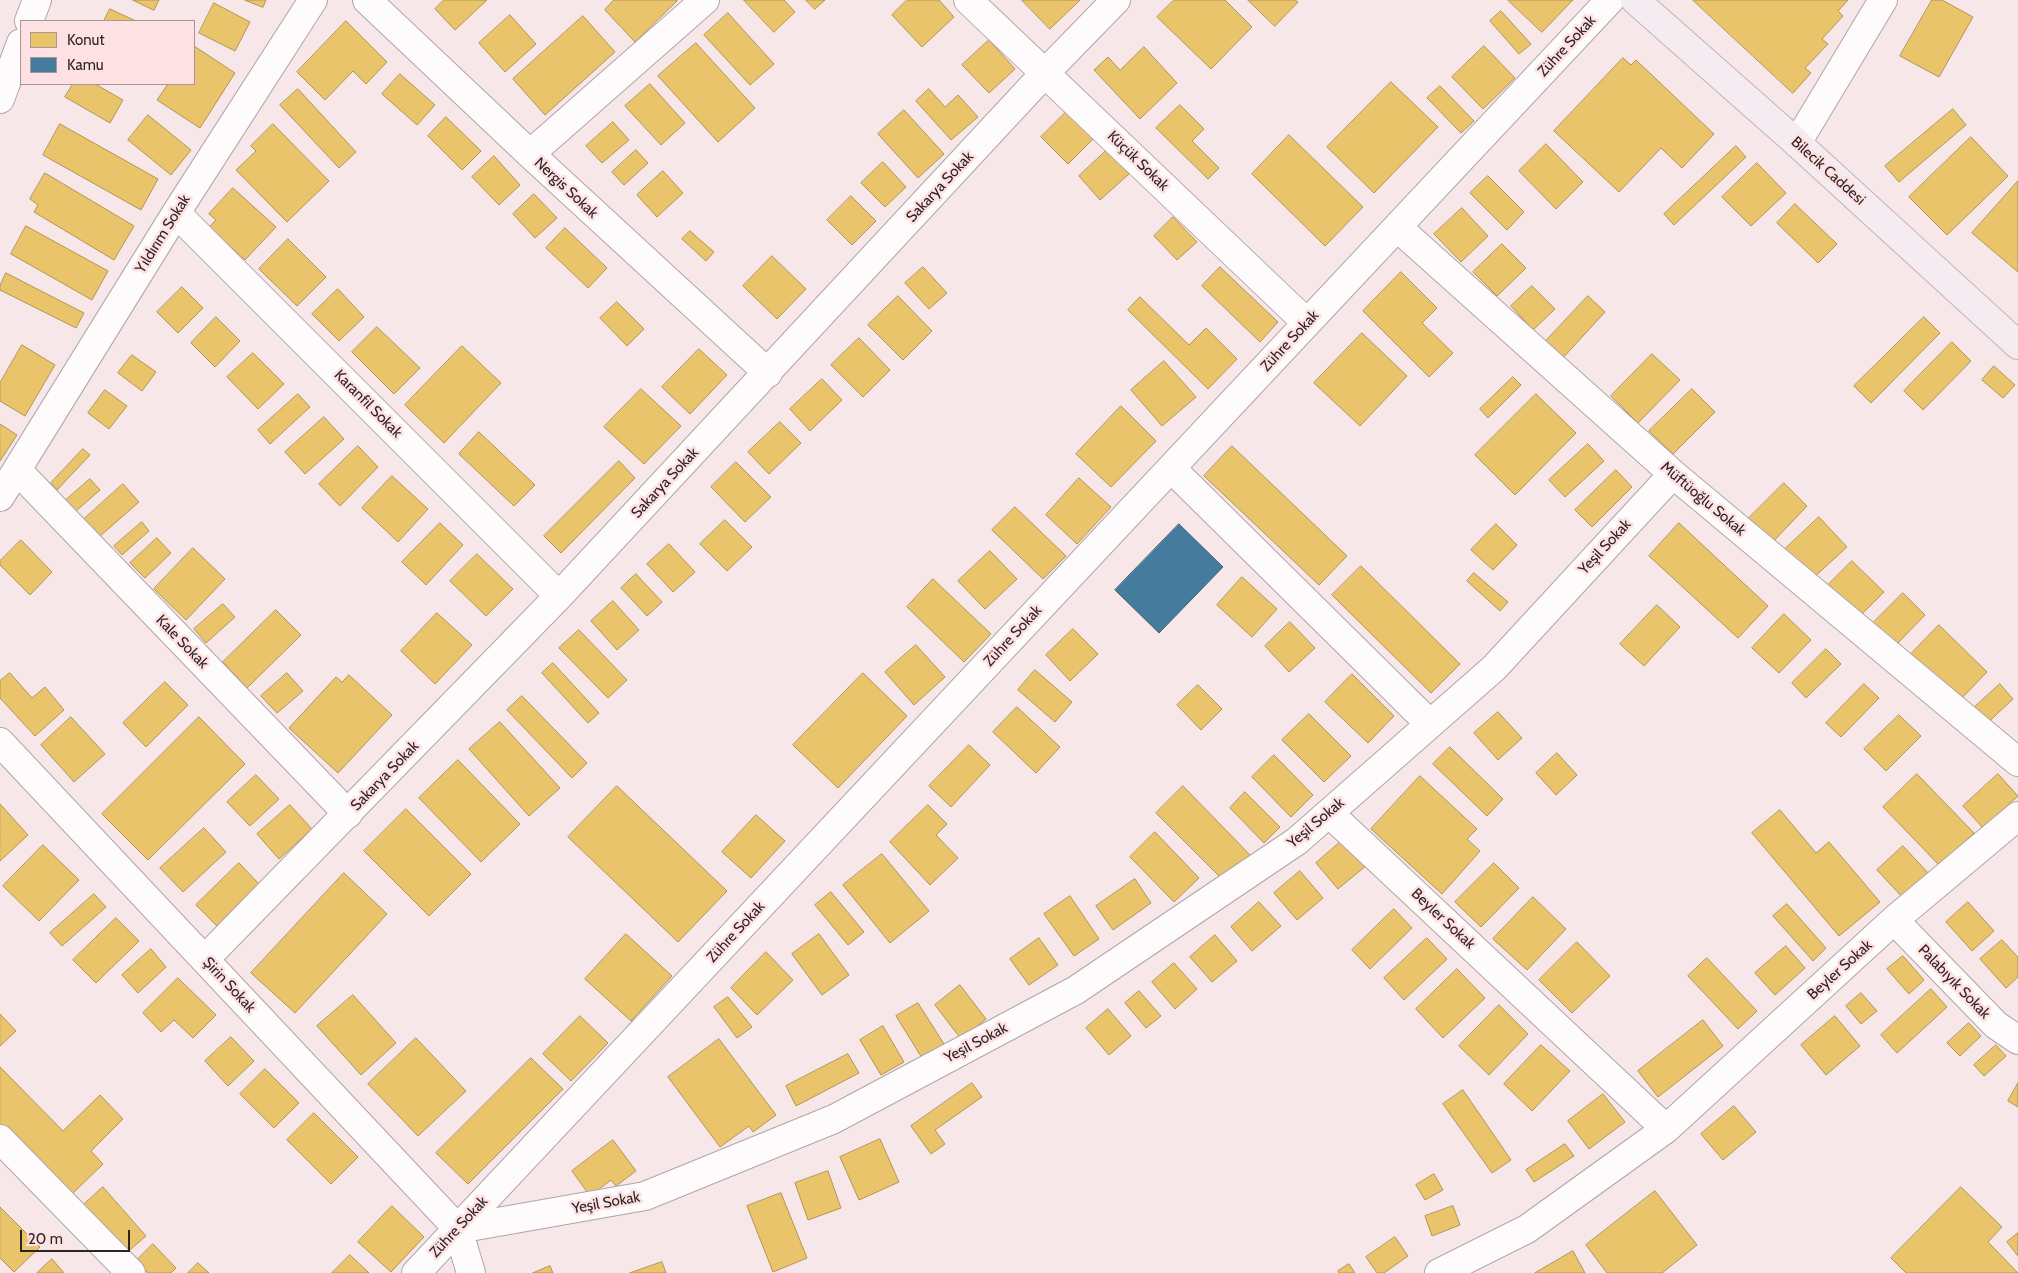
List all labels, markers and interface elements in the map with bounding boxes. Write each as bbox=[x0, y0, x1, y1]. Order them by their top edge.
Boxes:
street label: Zühre Sokak bbox=[1534, 12, 1600, 80]
legend bbox=[20, 20, 195, 85]
text: Konut bbox=[67, 31, 105, 49]
text: Kamu bbox=[67, 56, 104, 74]
street label: Küçük Sokak bbox=[1104, 127, 1172, 195]
street label: Bilecik Caddesi bbox=[1787, 133, 1869, 209]
street label: Sakarya Sokak bbox=[903, 148, 977, 226]
street label: Nergis Sokak bbox=[530, 154, 602, 222]
street label: Yıldırım Sokak bbox=[132, 191, 194, 277]
street label: Zühre Sokak bbox=[1257, 307, 1323, 375]
street label: Karanfil Sokak bbox=[330, 366, 406, 442]
street label: Sakarya Sokak bbox=[628, 444, 702, 522]
street label: Müftüoğlu Sokak bbox=[1657, 458, 1749, 540]
street label: Yeşil Sokak bbox=[1575, 516, 1635, 578]
street label: Zühre Sokak bbox=[980, 602, 1046, 670]
street label: Kale Sokak bbox=[152, 611, 212, 673]
street label: Sakarya Sokak bbox=[347, 737, 423, 815]
street label: Yeşil Sokak bbox=[1284, 794, 1348, 852]
street label: Beyler Sokak bbox=[1407, 885, 1479, 953]
street label: Zühre Sokak bbox=[703, 898, 769, 966]
street label: Beyler Sokak bbox=[1804, 936, 1876, 1004]
street label: Palabıyık Sokak bbox=[1914, 941, 1994, 1023]
street label: Şirin Sokak bbox=[199, 954, 259, 1016]
street label: Yeşil Sokak bbox=[941, 1019, 1011, 1067]
street label: Yeşil Sokak bbox=[571, 1188, 641, 1218]
street label: Zühre Sokak bbox=[426, 1193, 492, 1261]
scale bar bbox=[22, 1220, 132, 1252]
text: 20 m bbox=[28, 1230, 63, 1248]

